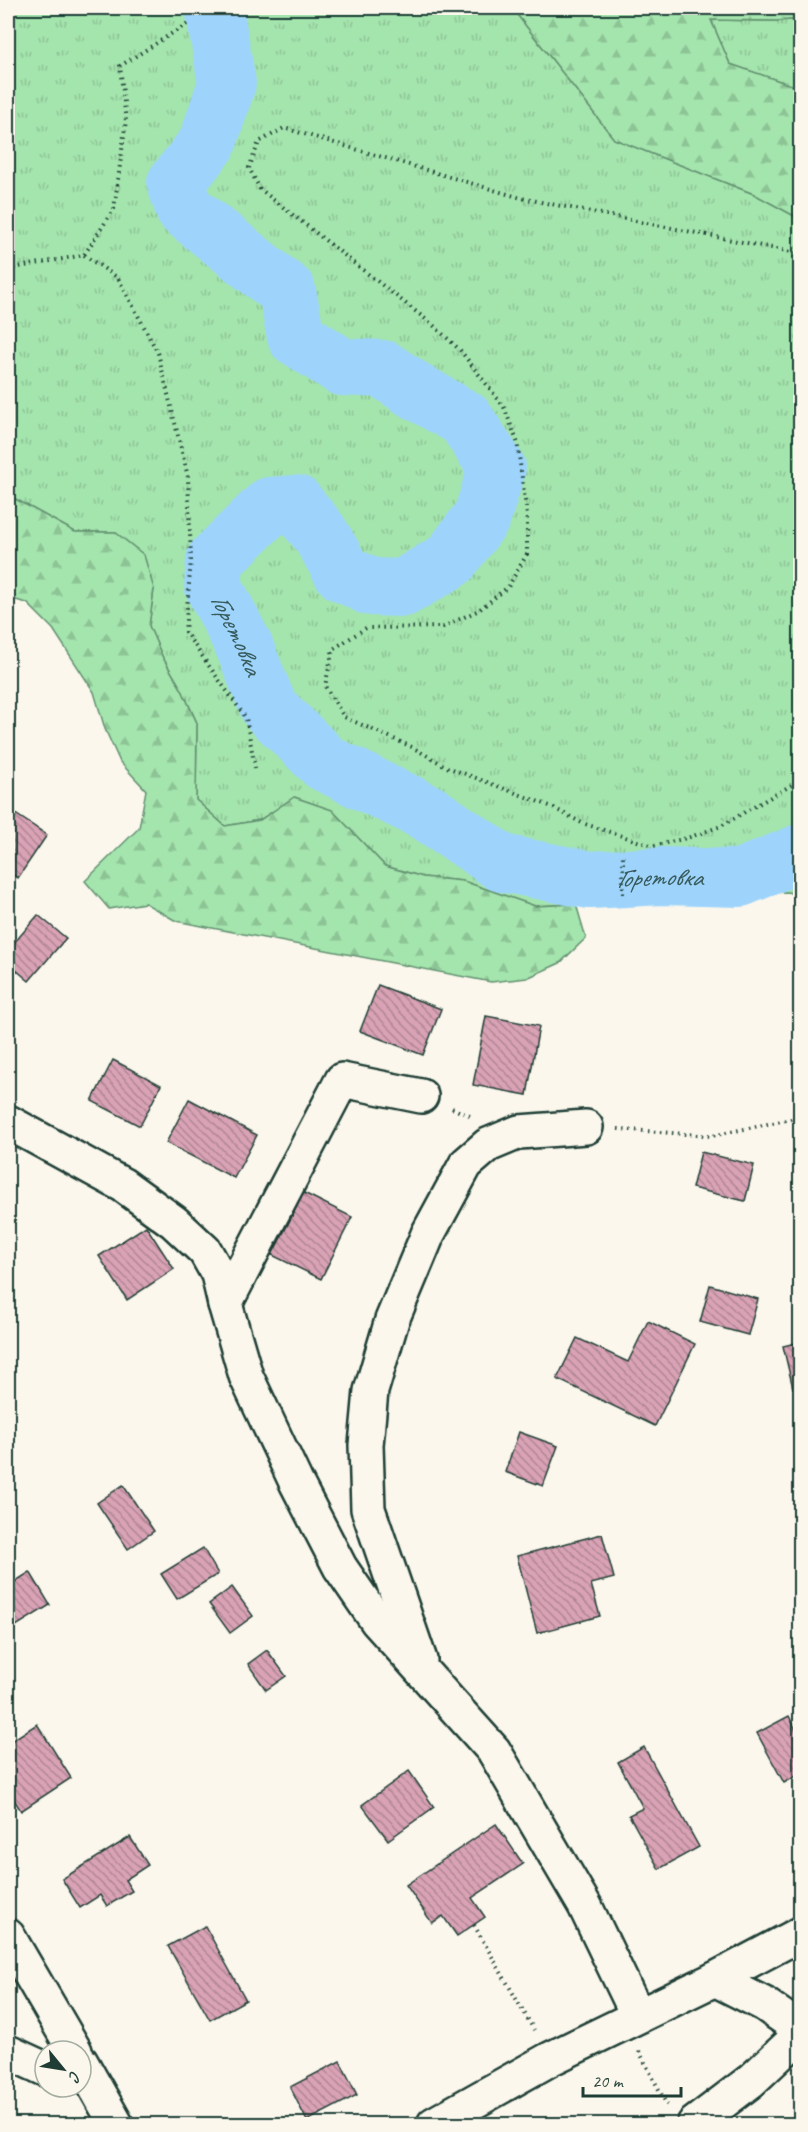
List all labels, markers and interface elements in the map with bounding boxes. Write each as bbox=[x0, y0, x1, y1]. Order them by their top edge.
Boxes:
water label: Горетовка bbox=[204, 588, 271, 682]
water label: Горетовка bbox=[615, 859, 706, 895]
north arrow bbox=[33, 2039, 93, 2099]
scale bar bbox=[583, 2060, 680, 2098]
text: С bbox=[63, 2068, 86, 2086]
text: 20 m bbox=[592, 2070, 625, 2092]

